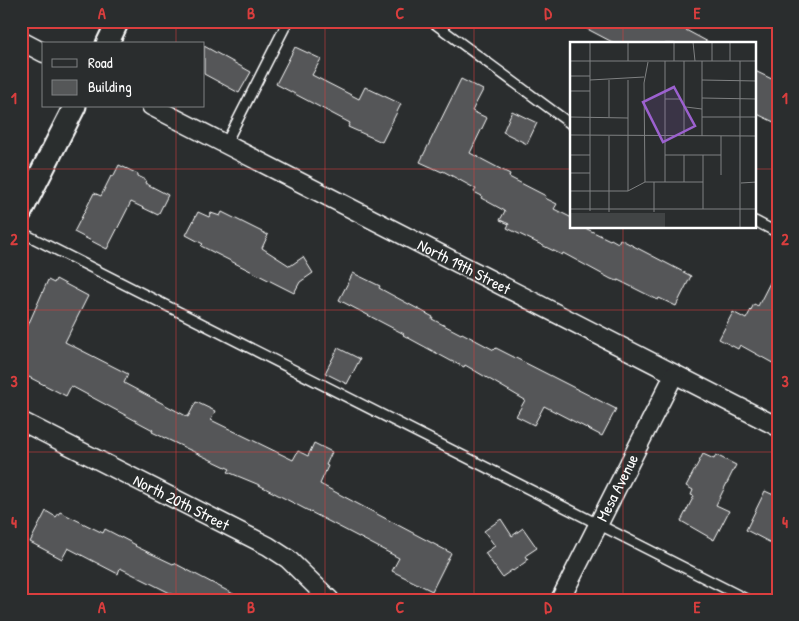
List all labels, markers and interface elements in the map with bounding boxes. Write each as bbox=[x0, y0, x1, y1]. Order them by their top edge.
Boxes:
text: A bbox=[98, 2, 106, 24]
text: B bbox=[247, 2, 255, 24]
text: C bbox=[396, 2, 405, 24]
text: D bbox=[544, 2, 552, 24]
text: E bbox=[693, 2, 701, 24]
legend bbox=[42, 42, 205, 108]
inset map bbox=[570, 42, 756, 229]
text: Road bbox=[88, 52, 113, 73]
text: Building bbox=[88, 76, 132, 97]
text: 1 bbox=[11, 87, 17, 109]
text: 1 bbox=[782, 87, 788, 109]
text: 2 bbox=[10, 228, 18, 250]
text: 2 bbox=[781, 228, 789, 250]
street label: North 19th Street bbox=[414, 233, 515, 300]
text: 3 bbox=[10, 370, 18, 392]
text: 3 bbox=[781, 370, 789, 392]
street label: Mesa Avenue bbox=[591, 450, 643, 525]
street label: North 20th Street bbox=[130, 469, 234, 536]
text: 4 bbox=[11, 511, 17, 533]
text: 4 bbox=[782, 511, 788, 533]
text: A bbox=[98, 596, 106, 618]
text: B bbox=[247, 596, 255, 618]
text: C bbox=[396, 596, 405, 618]
text: D bbox=[544, 596, 552, 618]
text: E bbox=[693, 596, 701, 618]

